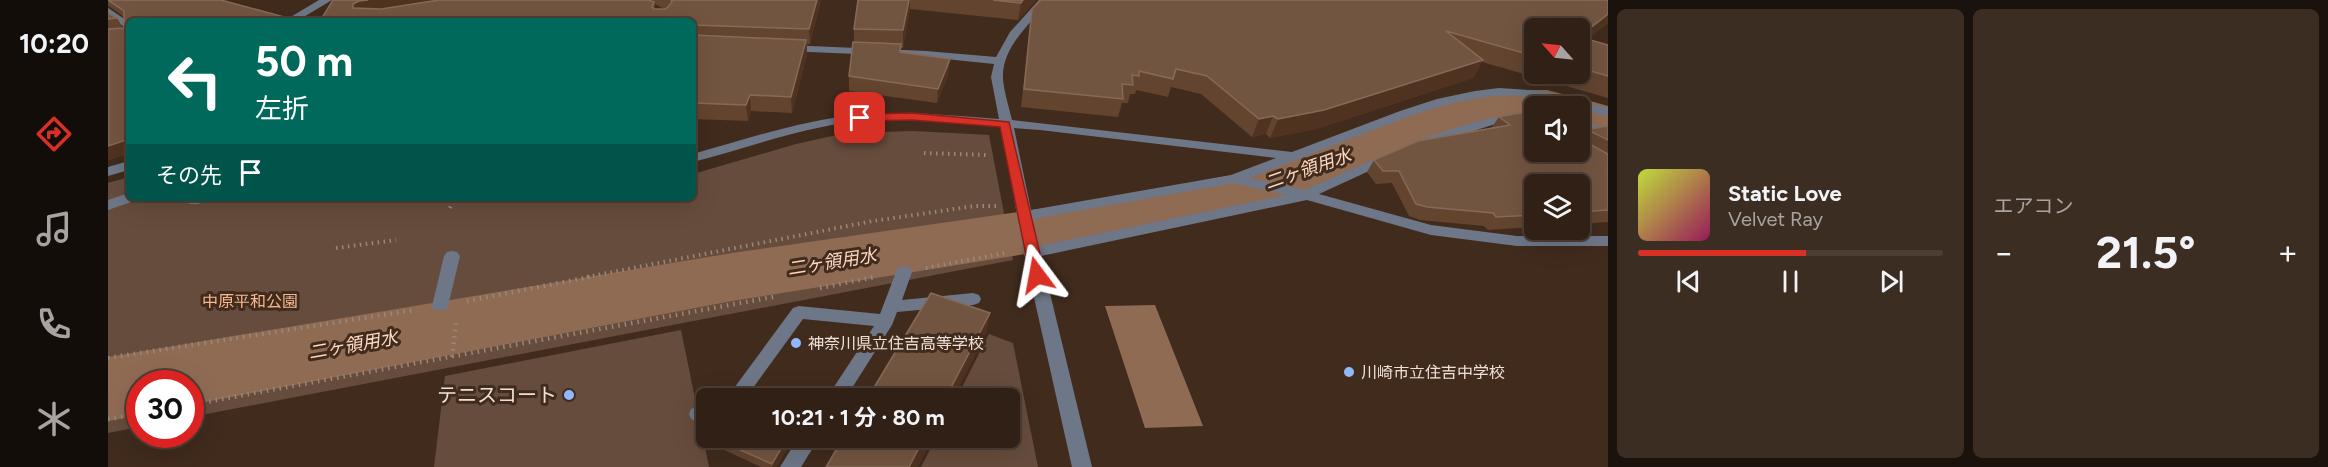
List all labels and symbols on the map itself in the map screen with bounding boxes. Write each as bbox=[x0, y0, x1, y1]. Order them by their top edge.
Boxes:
north arrow bbox=[1524, 18, 1590, 84]
pin bbox=[834, 92, 885, 143]
water label: 二ヶ領用水 bbox=[1262, 143, 1356, 194]
position arrow bbox=[1005, 243, 1069, 307]
water label: 二ヶ領用水 bbox=[786, 244, 880, 280]
park label: 中原平和公園 bbox=[202, 292, 298, 311]
water label: 二ヶ領用水 bbox=[307, 326, 401, 364]
place label: 神奈川県立住吉高等学校 bbox=[808, 334, 984, 353]
marker: 神奈川県立住吉高等学校 bbox=[789, 336, 803, 350]
place label: 川崎市立住吉中学校 bbox=[1361, 363, 1505, 382]
marker: 川崎市立住吉中学校 bbox=[1342, 365, 1356, 379]
speed limit sign: 30 bbox=[126, 370, 204, 448]
place label: テニスコート bbox=[437, 383, 557, 407]
marker: テニスコート bbox=[562, 388, 576, 402]

